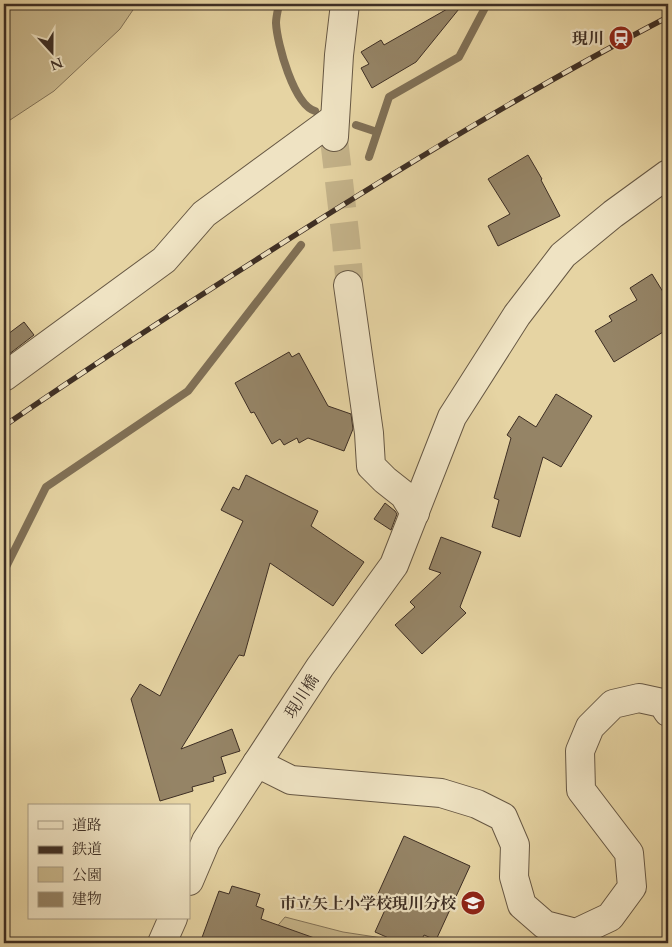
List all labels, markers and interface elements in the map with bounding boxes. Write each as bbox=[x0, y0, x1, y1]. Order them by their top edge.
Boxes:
station icon: 現川 bbox=[608, 25, 634, 51]
north arrow bbox=[28, 28, 78, 78]
place label: 現川 bbox=[572, 28, 604, 50]
text: N bbox=[47, 53, 66, 75]
street label: 現川橋 bbox=[280, 670, 324, 723]
legend bbox=[28, 804, 190, 920]
text: 道路 bbox=[72, 815, 102, 835]
text: 鉄道 bbox=[72, 839, 102, 859]
text: 公園 bbox=[72, 865, 102, 885]
text: 建物 bbox=[72, 889, 102, 909]
school or university icon: 市立矢上小学校現川分校 bbox=[460, 890, 486, 916]
place label: 市立矢上小学校現川分校 bbox=[280, 893, 457, 915]

